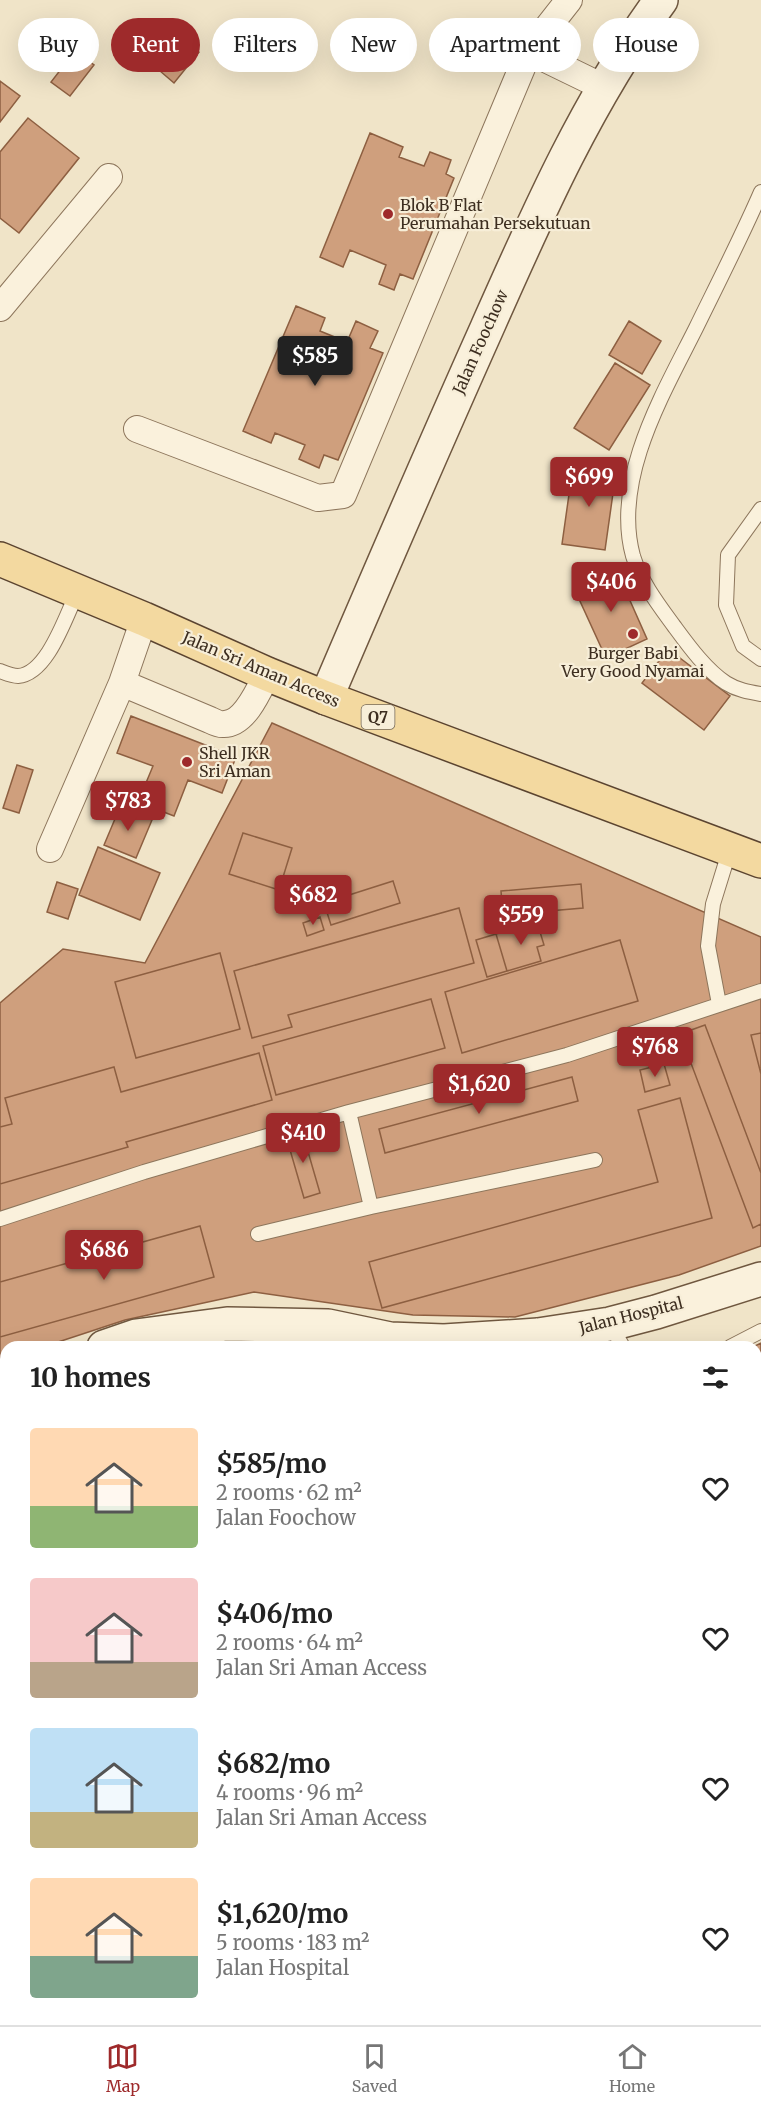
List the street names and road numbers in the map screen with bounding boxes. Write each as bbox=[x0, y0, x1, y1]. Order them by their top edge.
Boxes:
street label: Jalan Foochow bbox=[448, 286, 512, 398]
street label: Jalan Sri Aman Access bbox=[178, 626, 343, 711]
road number: Q7 bbox=[362, 705, 394, 729]
street label: Jalan Hospital bbox=[576, 1292, 685, 1338]

